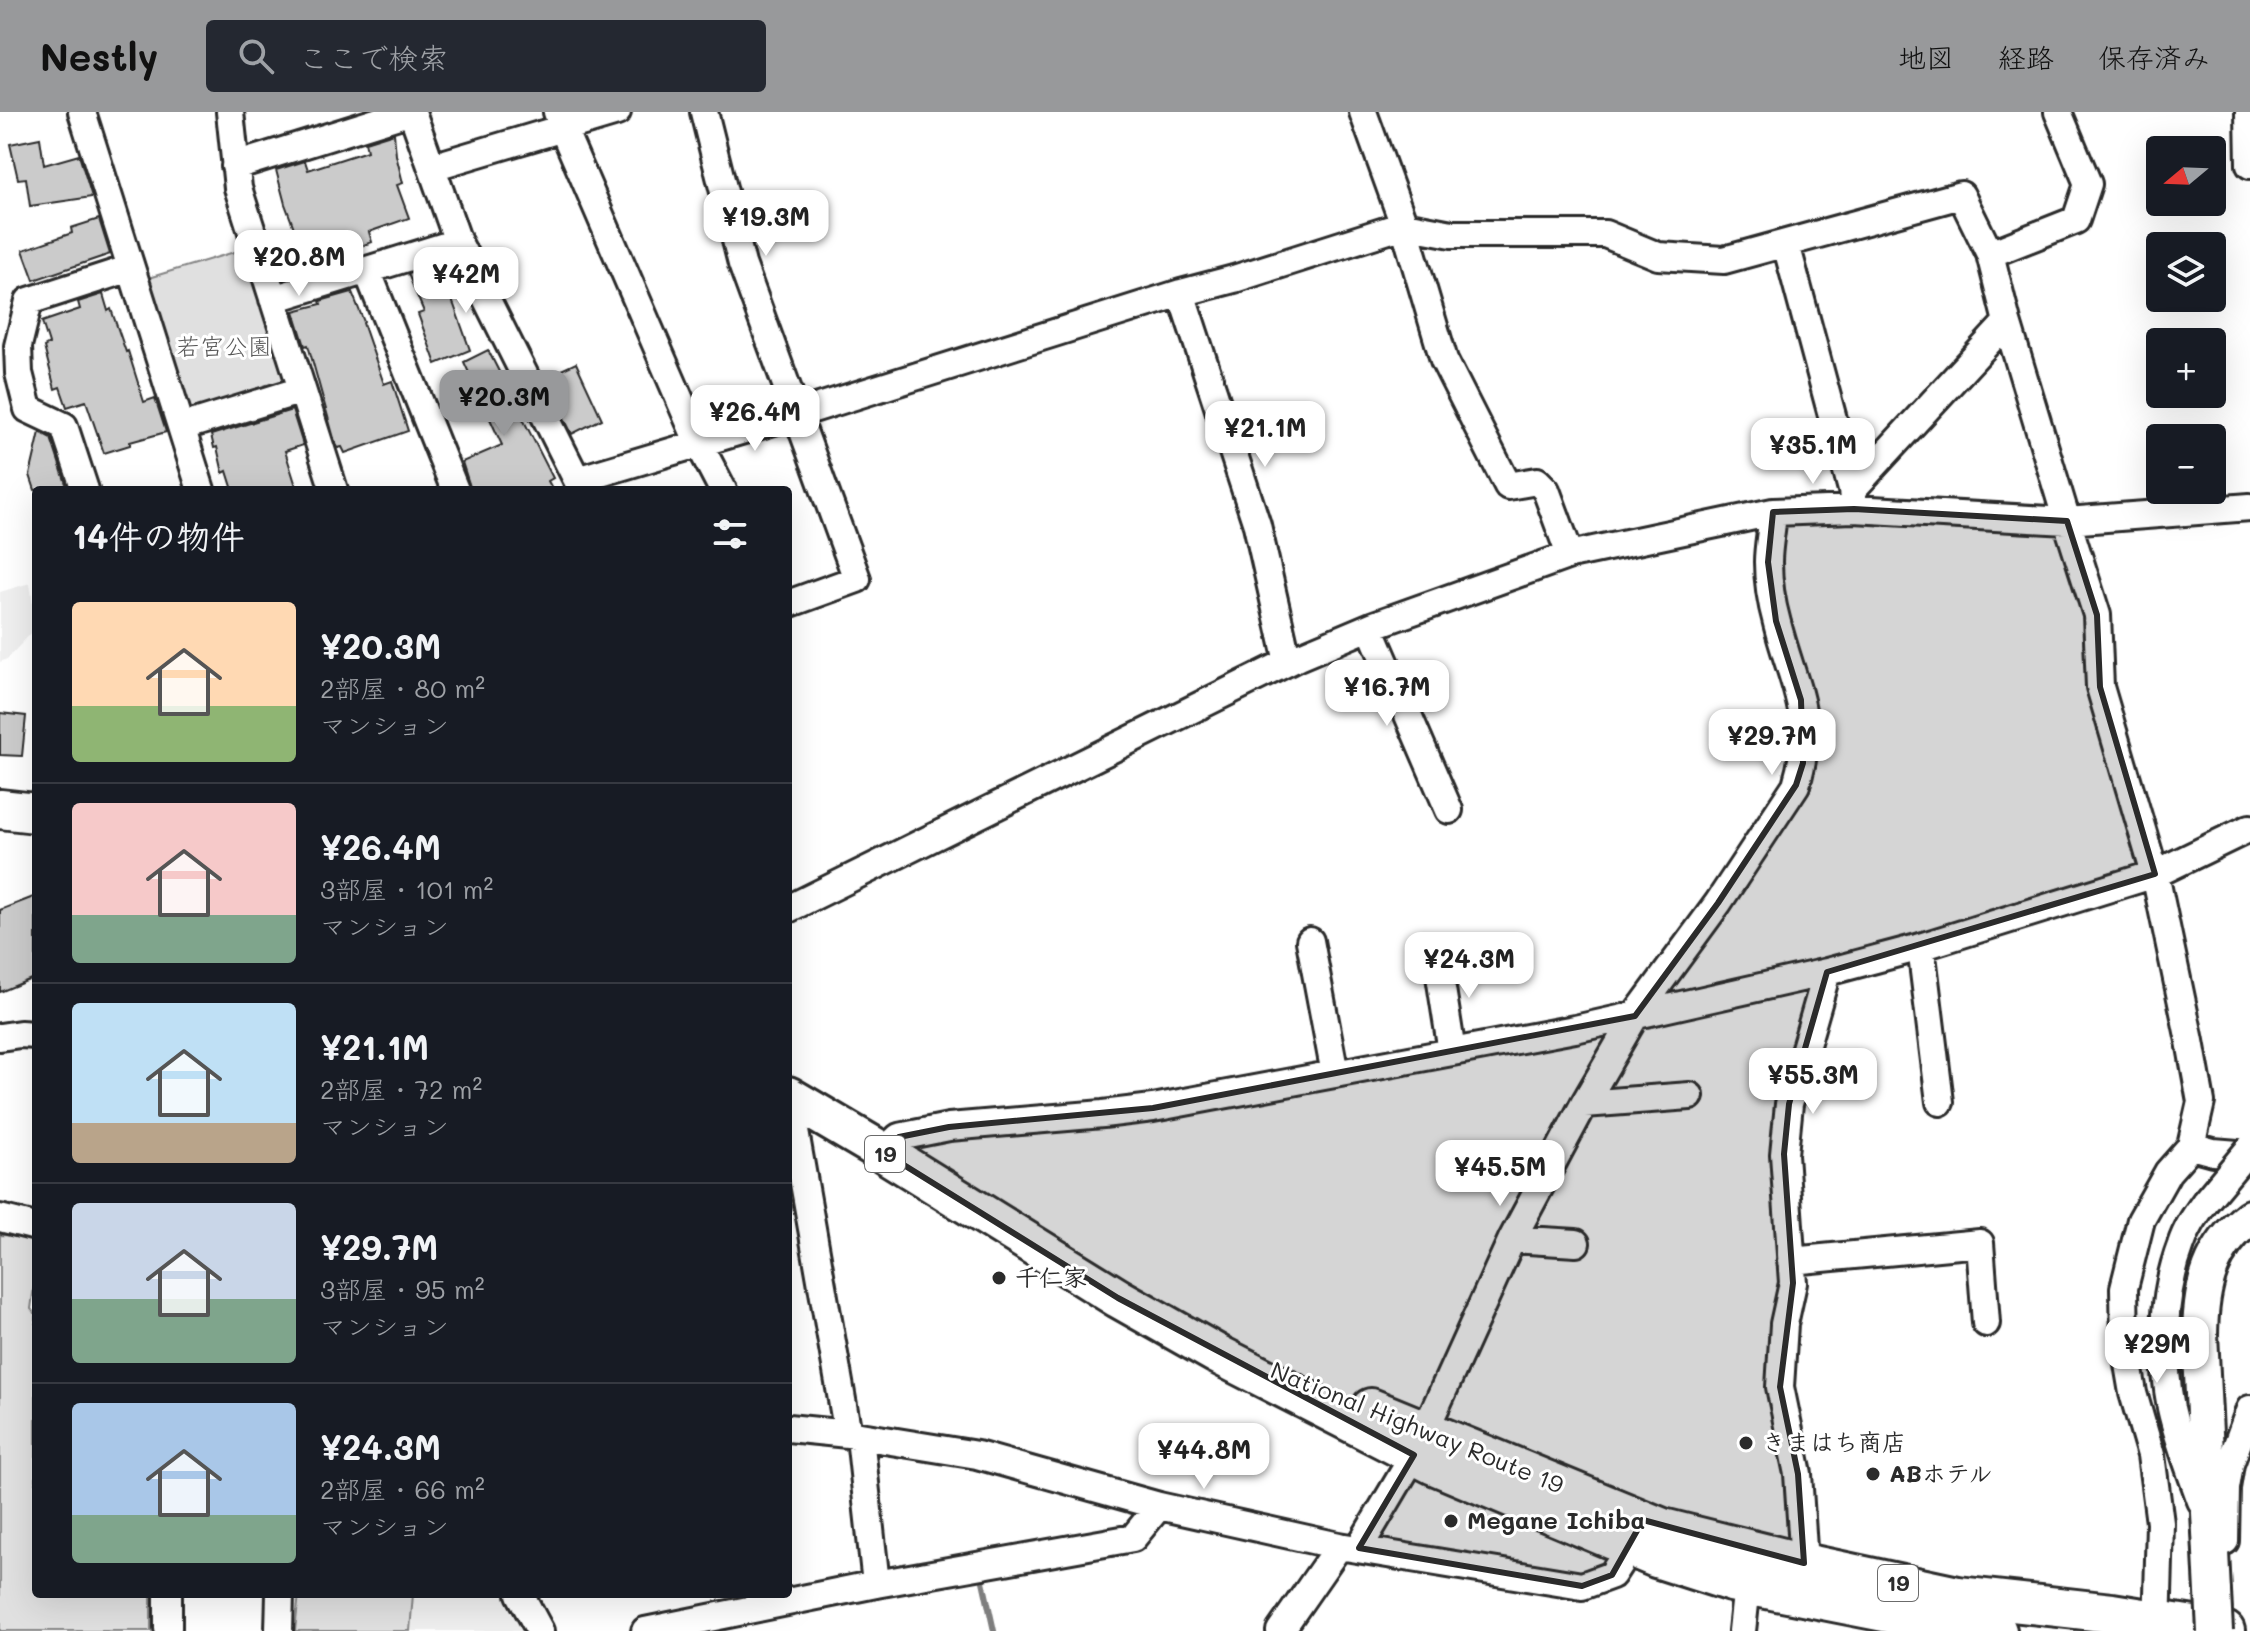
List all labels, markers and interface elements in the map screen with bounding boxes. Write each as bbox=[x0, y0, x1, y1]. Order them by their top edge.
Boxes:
search box bbox=[206, 20, 766, 92]
text: Nestly bbox=[40, 31, 158, 81]
icon: search bbox=[234, 34, 278, 78]
text: ここで検索 bbox=[298, 37, 448, 77]
text: 地図 bbox=[1898, 39, 1954, 75]
text: 経路 bbox=[1998, 39, 2054, 75]
text: 保存済み bbox=[2098, 39, 2210, 75]
north arrow bbox=[2146, 136, 2226, 216]
map controls bbox=[2146, 136, 2226, 504]
pin: ¥19.3M bbox=[701, 190, 831, 258]
text: ¥19.3M bbox=[722, 199, 810, 233]
pin: ¥20.8M bbox=[234, 230, 364, 298]
button: layers bbox=[2146, 232, 2226, 312]
text: ¥20.8M bbox=[252, 239, 346, 273]
pin: ¥42M bbox=[419, 247, 513, 315]
text: ¥42M bbox=[431, 256, 501, 290]
button: + bbox=[2146, 328, 2226, 408]
park label: 若宮公園 bbox=[176, 330, 272, 361]
pin: ¥20.3M bbox=[439, 370, 569, 438]
text: ¥20.3M bbox=[458, 379, 550, 413]
pin: ¥26.4M bbox=[690, 385, 820, 453]
text: ¥26.4M bbox=[709, 394, 801, 428]
pin: ¥21.1M bbox=[1200, 401, 1330, 469]
text: ¥21.1M bbox=[1223, 410, 1307, 444]
pin: ¥35.1M bbox=[1748, 418, 1878, 486]
button: − bbox=[2146, 424, 2226, 504]
text: ¥35.1M bbox=[1769, 427, 1857, 461]
icon: filters bbox=[708, 512, 752, 556]
text: 14件の物件 bbox=[72, 513, 245, 558]
text: ¥20.3M bbox=[320, 623, 442, 668]
icon: home bbox=[136, 634, 232, 730]
pin: ¥16.7M bbox=[1322, 660, 1452, 728]
text: ¥16.7M bbox=[1343, 669, 1431, 703]
text: 2部屋 · 80 m² bbox=[320, 671, 485, 705]
text: マンション bbox=[320, 708, 449, 742]
pin: ¥29.7M bbox=[1707, 709, 1837, 777]
text: ¥29.7M bbox=[1727, 718, 1817, 752]
text: ¥26.4M bbox=[320, 824, 441, 869]
icon: home bbox=[136, 835, 232, 931]
text: 3部屋 · 101 m² bbox=[320, 872, 493, 906]
text: マンション bbox=[320, 909, 449, 943]
pin: ¥24.3M bbox=[1404, 932, 1534, 1000]
text: ¥24.3M bbox=[1423, 941, 1515, 975]
text: ¥21.1M bbox=[320, 1024, 429, 1069]
icon: home bbox=[136, 1035, 232, 1131]
pin: ¥55.3M bbox=[1748, 1048, 1878, 1116]
text: ¥55.3M bbox=[1767, 1057, 1859, 1091]
text: 2部屋 · 72 m² bbox=[320, 1072, 482, 1106]
text: マンション bbox=[320, 1109, 449, 1143]
road number: 19 bbox=[865, 1136, 905, 1172]
pin: ¥45.5M bbox=[1435, 1140, 1565, 1208]
text: ¥45.5M bbox=[1454, 1149, 1546, 1183]
text: ¥29.7M bbox=[320, 1224, 439, 1269]
icon: home bbox=[136, 1235, 232, 1331]
place label: 千仁家 bbox=[1015, 1261, 1087, 1292]
marker: 千仁家 bbox=[990, 1269, 1008, 1287]
text: 3部屋 · 95 m² bbox=[320, 1272, 485, 1306]
text: マンション bbox=[320, 1309, 449, 1343]
pin: ¥29M bbox=[2110, 1317, 2204, 1385]
text: ¥29M bbox=[2123, 1326, 2191, 1360]
street label: National Highway Route 19 bbox=[1267, 1354, 1569, 1500]
pin: ¥44.8M bbox=[1139, 1423, 1269, 1491]
text: ¥24.3M bbox=[320, 1424, 441, 1469]
place label: きまはち商店 bbox=[1762, 1426, 1906, 1457]
text: ¥44.8M bbox=[1156, 1432, 1252, 1466]
marker: きまはち商店 bbox=[1737, 1434, 1755, 1452]
icon: home bbox=[136, 1435, 232, 1531]
place label: ABホテル bbox=[1889, 1457, 1992, 1488]
marker: ABホテル bbox=[1864, 1465, 1882, 1483]
text: 2部屋 · 66 m² bbox=[320, 1472, 485, 1506]
place label: Megane Ichiba bbox=[1467, 1504, 1645, 1535]
text: マンション bbox=[320, 1509, 449, 1543]
marker: Megane Ichiba bbox=[1442, 1512, 1460, 1530]
road number: 19 bbox=[1878, 1565, 1918, 1601]

